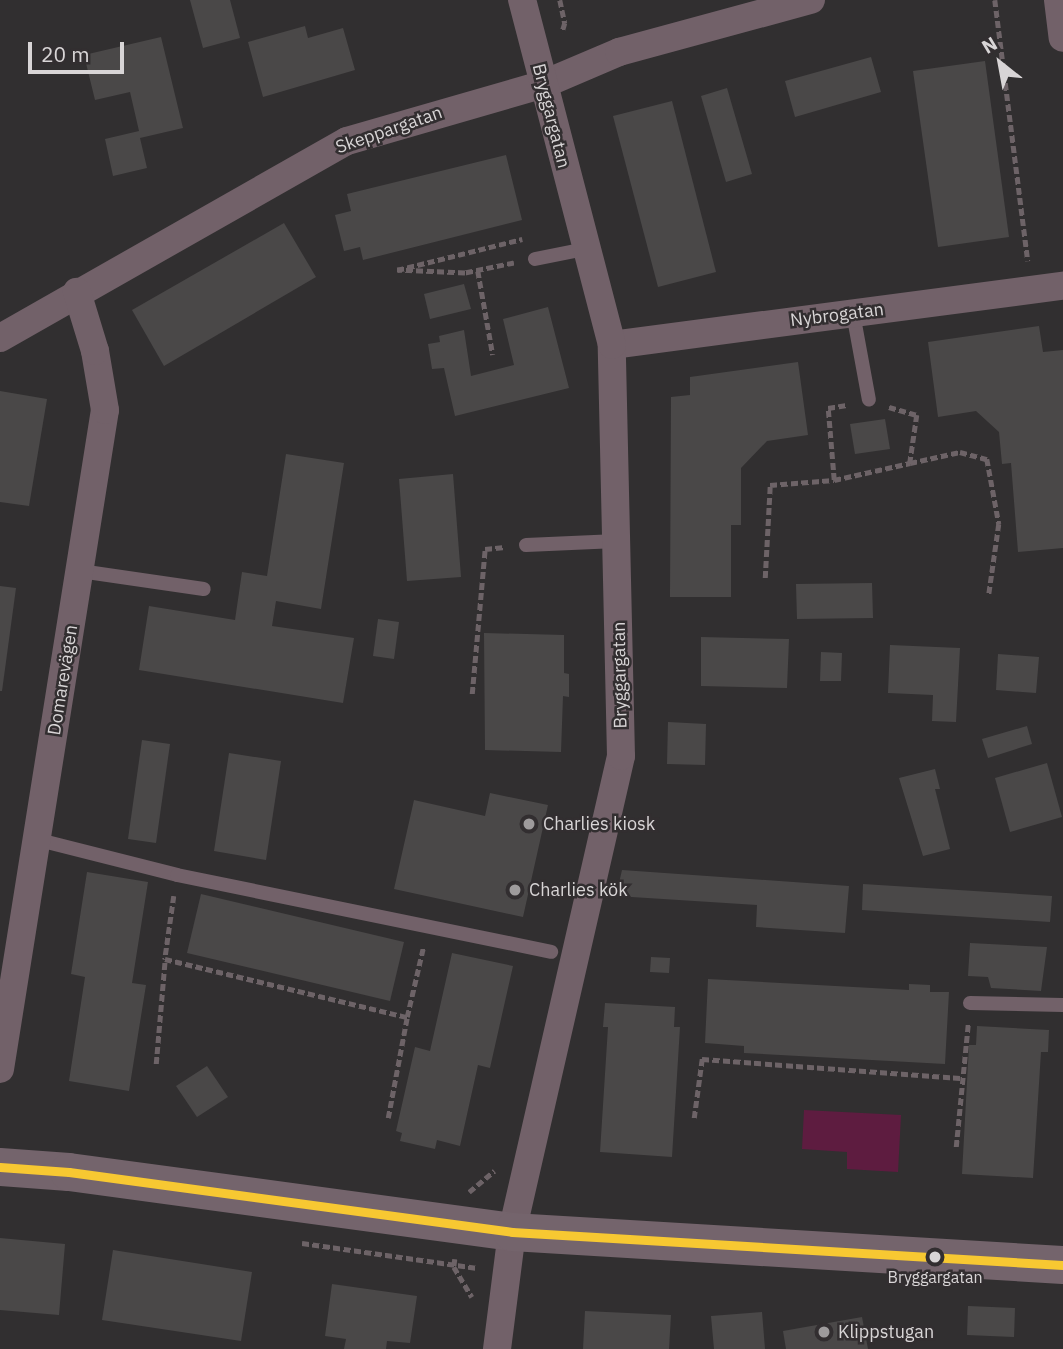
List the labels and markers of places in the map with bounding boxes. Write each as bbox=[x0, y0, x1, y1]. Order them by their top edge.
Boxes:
place label: Charlies kiosk bbox=[543, 813, 655, 835]
marker: Charlies kiosk bbox=[521, 816, 537, 832]
place label: Charlies kök bbox=[529, 879, 628, 901]
marker: Charlies kök bbox=[507, 882, 523, 898]
marker: Bryggargatan bbox=[928, 1250, 942, 1264]
place label: Bryggargatan bbox=[887, 1267, 983, 1287]
place label: Klippstugan bbox=[838, 1321, 934, 1343]
marker: Klippstugan bbox=[816, 1324, 832, 1340]

